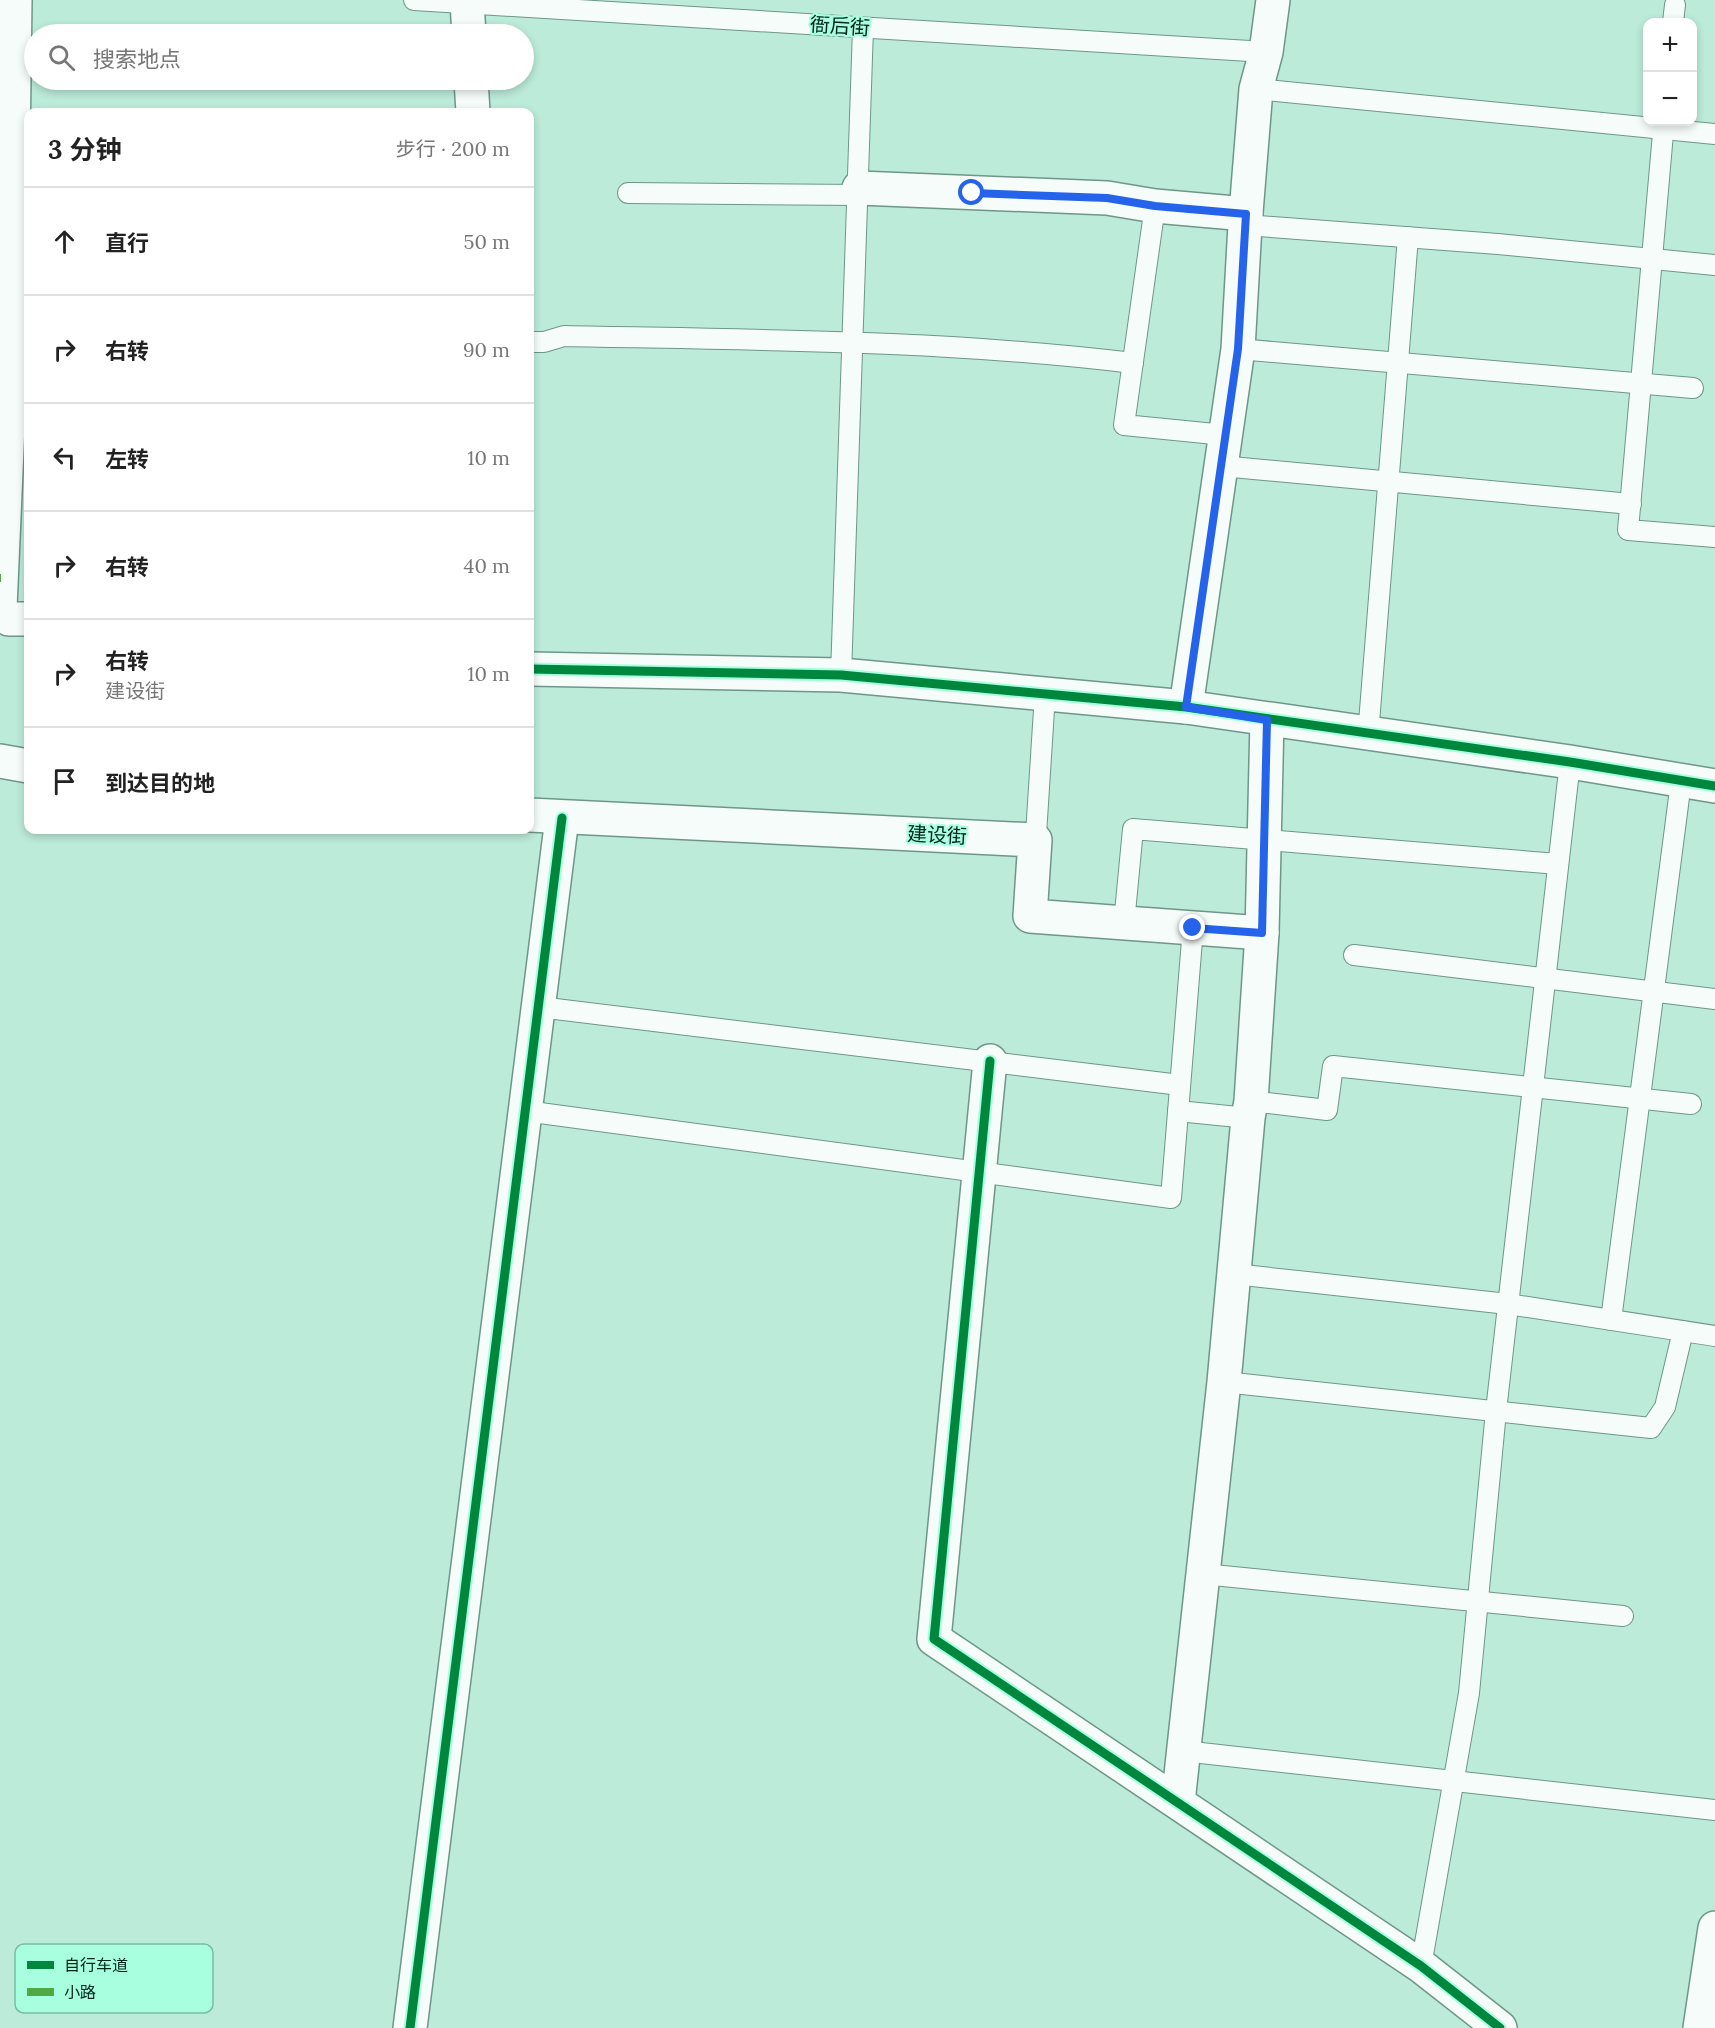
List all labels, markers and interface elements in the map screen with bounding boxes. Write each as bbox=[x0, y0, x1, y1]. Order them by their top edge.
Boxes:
street label: 衙后街 bbox=[809, 11, 871, 40]
map controls bbox=[1643, 18, 1697, 126]
button: + bbox=[1643, 18, 1697, 72]
search box bbox=[24, 24, 534, 90]
icon: search bbox=[45, 41, 78, 74]
text: 搜索地点 bbox=[93, 45, 181, 73]
button: − bbox=[1643, 72, 1697, 126]
text: 3 分钟 bbox=[48, 133, 121, 166]
text: 步行 · 200 m bbox=[396, 136, 510, 161]
route start bbox=[958, 179, 984, 205]
icon: ahead bbox=[48, 225, 81, 258]
text: 直行 bbox=[105, 229, 149, 257]
text: 50 m bbox=[464, 229, 510, 254]
icon: right bbox=[48, 333, 81, 366]
text: 右转 bbox=[105, 337, 149, 365]
text: 90 m bbox=[463, 337, 510, 362]
icon: left bbox=[48, 441, 81, 474]
text: 左转 bbox=[105, 445, 149, 473]
text: 10 m bbox=[467, 445, 510, 470]
icon: right bbox=[48, 549, 81, 582]
text: 右转 bbox=[105, 553, 149, 581]
text: 40 m bbox=[464, 553, 510, 578]
text: 右转 bbox=[105, 647, 149, 675]
icon: right bbox=[48, 657, 81, 690]
text: 10 m bbox=[467, 661, 510, 686]
text: 建设街 bbox=[105, 678, 165, 703]
icon: arrive bbox=[48, 765, 81, 798]
text: 到达目的地 bbox=[105, 769, 215, 797]
street label: 建设街 bbox=[906, 820, 968, 849]
route end bbox=[1179, 914, 1205, 940]
legend bbox=[15, 1944, 213, 2013]
text: 自行车道 bbox=[64, 1955, 128, 1975]
text: 小路 bbox=[64, 1982, 96, 2002]

